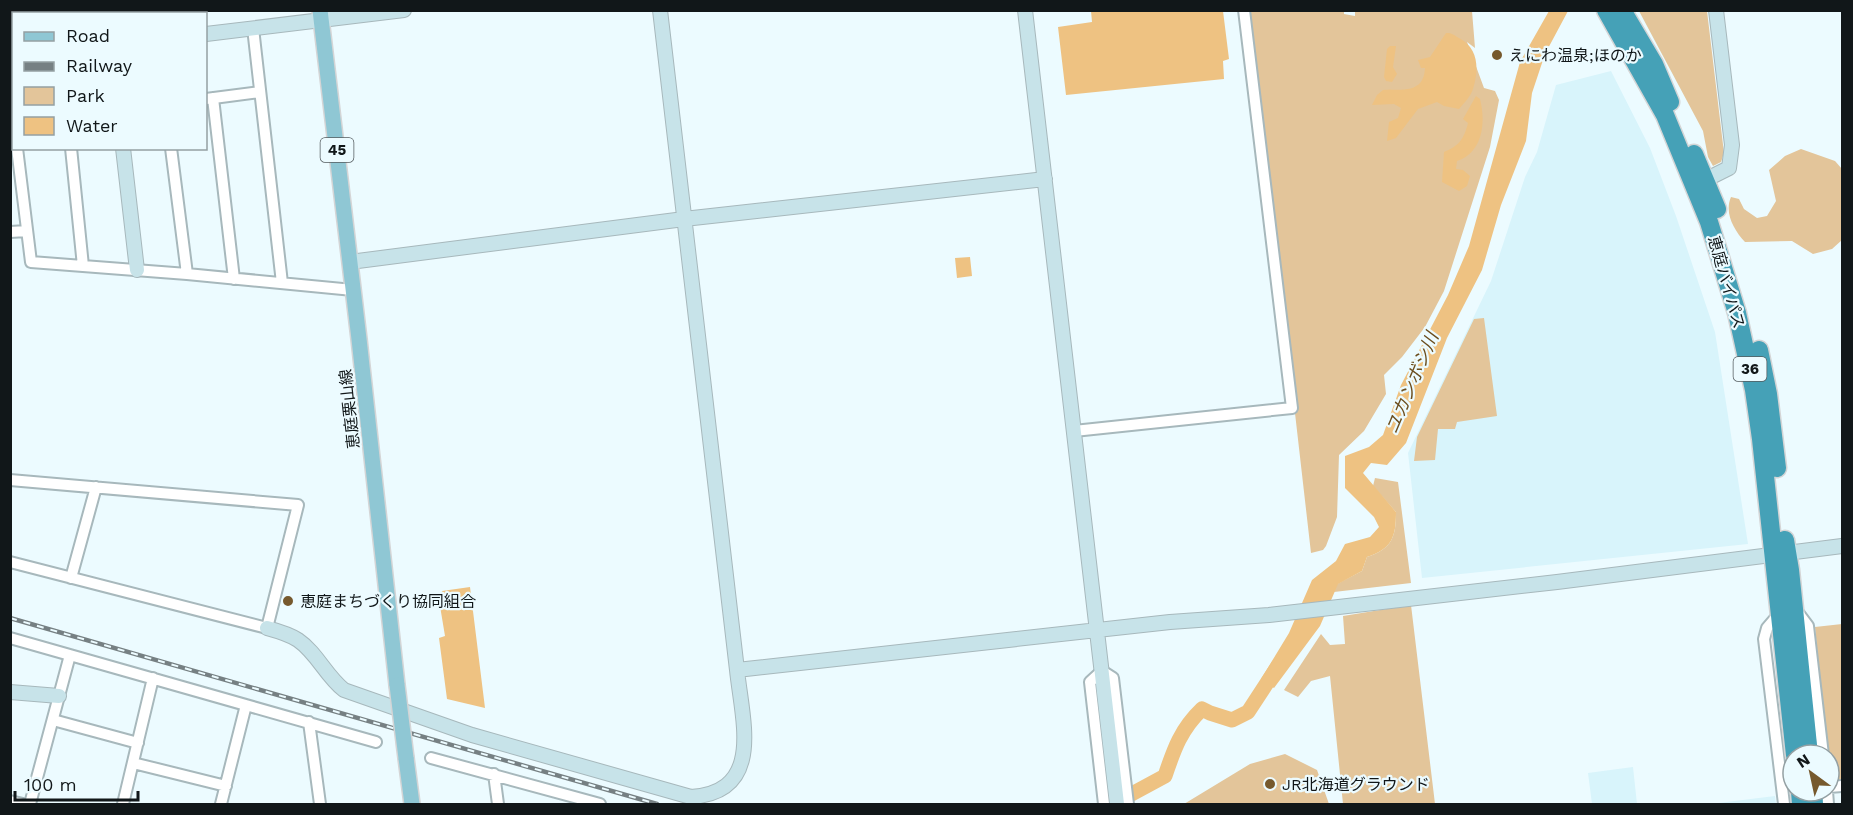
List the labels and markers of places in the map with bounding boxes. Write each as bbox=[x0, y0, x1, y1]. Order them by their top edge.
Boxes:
place label: えにわ温泉;ほのか bbox=[1509, 46, 1642, 65]
marker: えにわ温泉;ほのか bbox=[1490, 48, 1504, 62]
place label: 恵庭まちづくり協同組合 bbox=[300, 592, 476, 611]
marker: 恵庭まちづくり協同組合 bbox=[281, 594, 295, 608]
place label: JR北海道グラウンド bbox=[1282, 775, 1430, 794]
marker: JR北海道グラウンド bbox=[1263, 777, 1277, 791]

